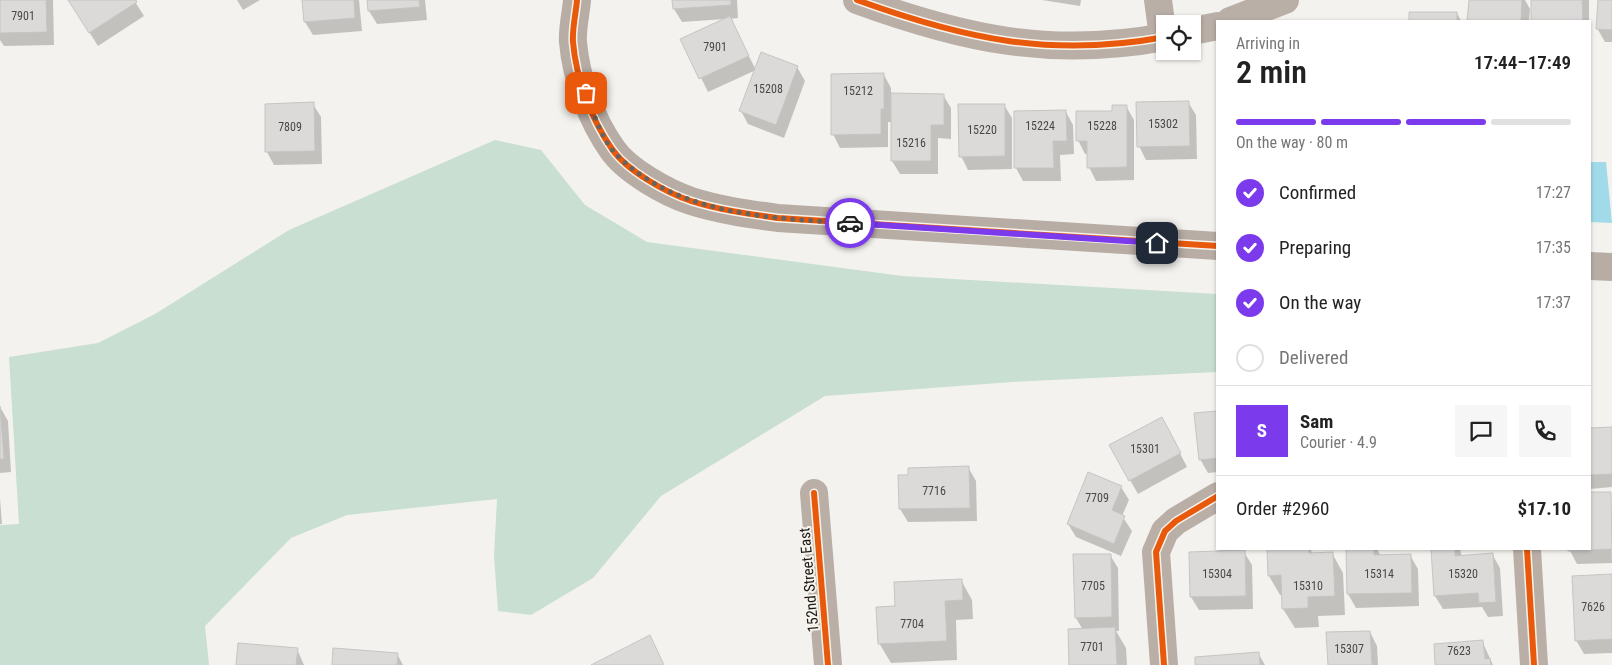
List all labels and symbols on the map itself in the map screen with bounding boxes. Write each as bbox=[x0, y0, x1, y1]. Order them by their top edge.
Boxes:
house number: 7901 bbox=[11, 9, 35, 23]
house number: 7901 bbox=[703, 40, 727, 54]
pin bbox=[565, 72, 607, 114]
house number: 15208 bbox=[753, 82, 783, 96]
house number: 15212 bbox=[843, 84, 873, 98]
house number: 15302 bbox=[1148, 117, 1178, 131]
house number: 15224 bbox=[1025, 119, 1055, 133]
house number: 15228 bbox=[1087, 119, 1117, 133]
house number: 7809 bbox=[278, 120, 302, 134]
house number: 15220 bbox=[967, 123, 997, 137]
house number: 15216 bbox=[896, 136, 926, 150]
courier bbox=[825, 198, 875, 248]
pin bbox=[1136, 222, 1178, 264]
house number: 15301 bbox=[1130, 442, 1160, 456]
house number: 7716 bbox=[922, 484, 946, 498]
house number: 7709 bbox=[1085, 491, 1109, 505]
street label: 152nd Street East bbox=[795, 527, 823, 633]
house number: 15304 bbox=[1202, 567, 1232, 581]
house number: 15314 bbox=[1364, 567, 1394, 581]
house number: 15320 bbox=[1448, 567, 1478, 581]
house number: 7705 bbox=[1081, 579, 1105, 593]
house number: 15310 bbox=[1293, 579, 1323, 593]
house number: 7626 bbox=[1581, 600, 1605, 614]
house number: 7704 bbox=[900, 617, 924, 631]
house number: 7701 bbox=[1080, 640, 1104, 654]
house number: 15307 bbox=[1334, 642, 1364, 656]
house number: 7623 bbox=[1447, 644, 1471, 658]

